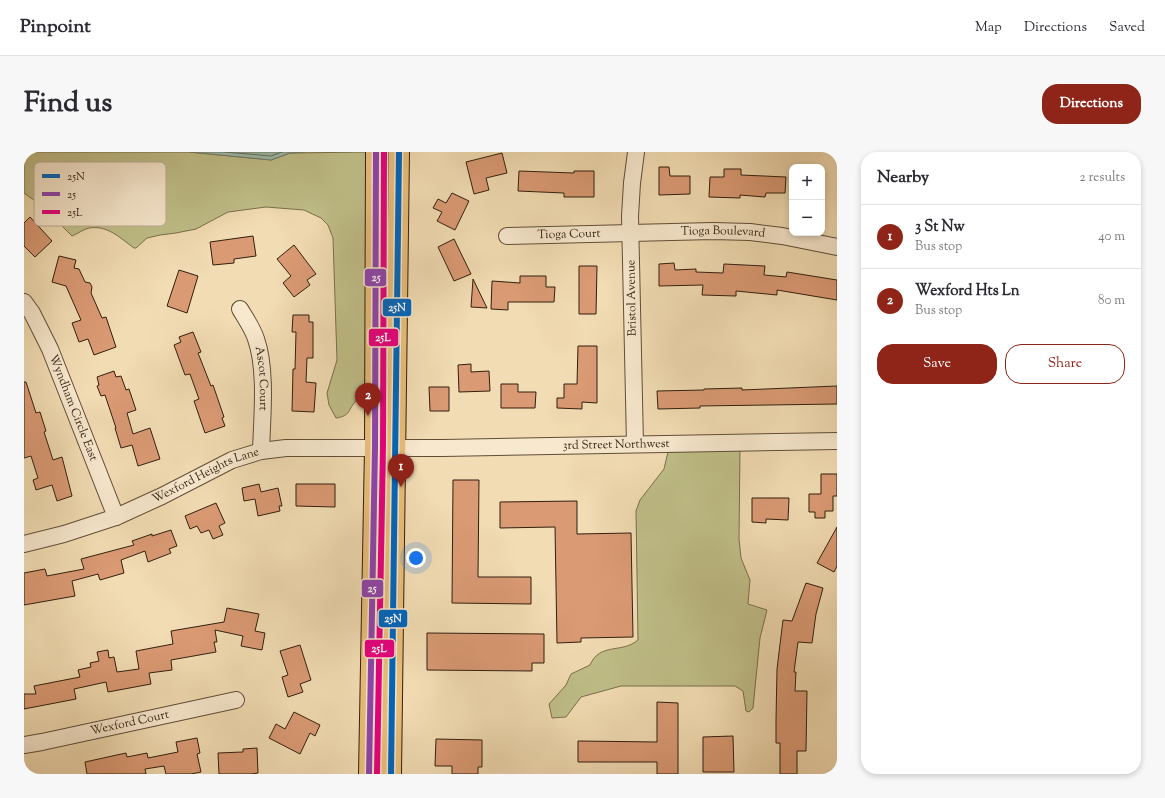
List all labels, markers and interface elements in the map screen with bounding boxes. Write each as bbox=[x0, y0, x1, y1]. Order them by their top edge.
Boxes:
text: Pinpoint bbox=[20, 14, 91, 41]
text: Map bbox=[975, 18, 1002, 38]
text: Directions bbox=[1024, 18, 1087, 38]
text: Saved bbox=[1109, 18, 1145, 38]
text: Find us bbox=[24, 84, 112, 124]
button: Directions bbox=[1042, 84, 1141, 124]
legend bbox=[34, 162, 166, 226]
map controls bbox=[789, 164, 825, 236]
button: + bbox=[789, 164, 825, 200]
text: Nearby bbox=[877, 166, 929, 190]
text: 25N bbox=[67, 169, 85, 185]
text: 2 results bbox=[1080, 169, 1125, 187]
text: 25 bbox=[67, 187, 76, 203]
button: − bbox=[789, 200, 825, 236]
text: 25L bbox=[67, 205, 83, 221]
text: 3 St Nw bbox=[915, 217, 965, 238]
street label: Tioga Boulevard bbox=[681, 222, 766, 243]
street label: Tioga Court bbox=[537, 225, 601, 244]
text: 1 bbox=[888, 228, 892, 246]
text: 40 m bbox=[1098, 228, 1125, 246]
text: Bus stop bbox=[915, 238, 962, 256]
street label: Bristol Avenue bbox=[622, 259, 642, 337]
line badge: 25 bbox=[364, 268, 387, 287]
text: 25 bbox=[372, 270, 381, 286]
text: Wexford Hts Ln bbox=[915, 281, 1020, 302]
text: 2 bbox=[887, 292, 893, 310]
text: 80 m bbox=[1098, 292, 1125, 310]
line badge: 25N bbox=[382, 298, 412, 317]
text: 25N bbox=[388, 300, 406, 316]
text: Bus stop bbox=[915, 302, 962, 320]
line badge: 25L bbox=[368, 328, 399, 347]
text: 25L bbox=[375, 330, 391, 346]
street label: Ascot Court bbox=[250, 344, 272, 411]
button: Save bbox=[877, 344, 997, 384]
button: Share bbox=[1005, 344, 1125, 384]
street label: Wyndham Circle East bbox=[44, 352, 102, 464]
pin: 2 bbox=[355, 383, 381, 416]
street label: 3rd Street Northwest bbox=[563, 435, 670, 455]
street label: Wexford Heights Lane bbox=[149, 443, 262, 508]
pin: 1 bbox=[388, 454, 414, 487]
your location bbox=[406, 548, 426, 568]
line badge: 25 bbox=[361, 579, 384, 598]
text: 25 bbox=[368, 581, 377, 597]
line badge: 25N bbox=[378, 609, 408, 628]
text: 25N bbox=[384, 611, 402, 627]
line badge: 25L bbox=[364, 639, 395, 658]
text: 25L bbox=[371, 641, 387, 657]
street label: Wexford Court bbox=[89, 706, 171, 740]

